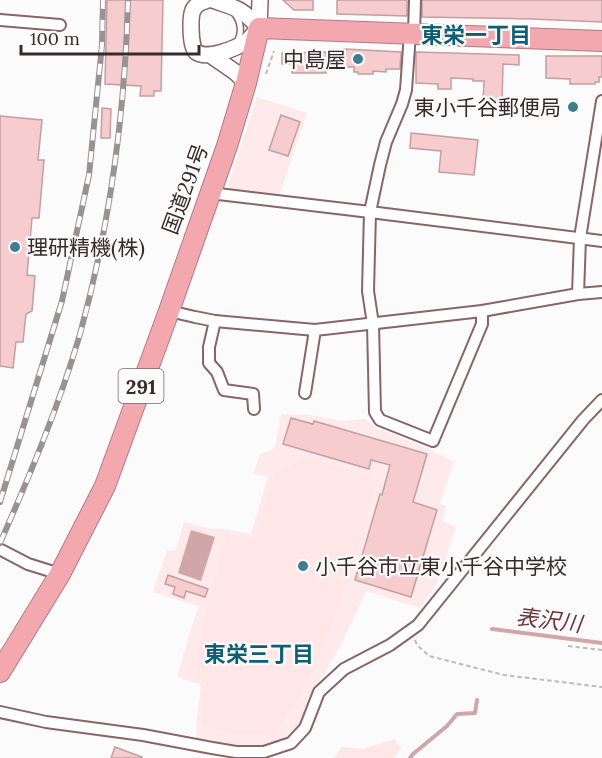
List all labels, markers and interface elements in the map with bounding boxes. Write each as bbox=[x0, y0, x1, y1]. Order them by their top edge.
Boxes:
scale bar bbox=[21, 18, 200, 56]
district label: 東栄一丁目 bbox=[421, 21, 531, 49]
text: 100 m bbox=[30, 27, 80, 50]
place label: 中島屋 bbox=[283, 46, 346, 73]
marker: 中島屋 bbox=[351, 52, 365, 66]
place label: 東小千谷郵便局 bbox=[414, 94, 561, 121]
marker: 東小千谷郵便局 bbox=[566, 100, 580, 114]
street label: 国道291号 bbox=[156, 140, 214, 238]
place label: 理研精機(株) bbox=[27, 234, 145, 261]
marker: 理研精機(株) bbox=[8, 240, 22, 254]
road number: 291 bbox=[118, 369, 164, 403]
place label: 小千谷市立東小千谷中学校 bbox=[315, 553, 567, 580]
marker: 小千谷市立東小千谷中学校 bbox=[296, 559, 310, 573]
water label: 表沢川 bbox=[515, 602, 585, 638]
district label: 東栄三丁目 bbox=[204, 640, 314, 668]

